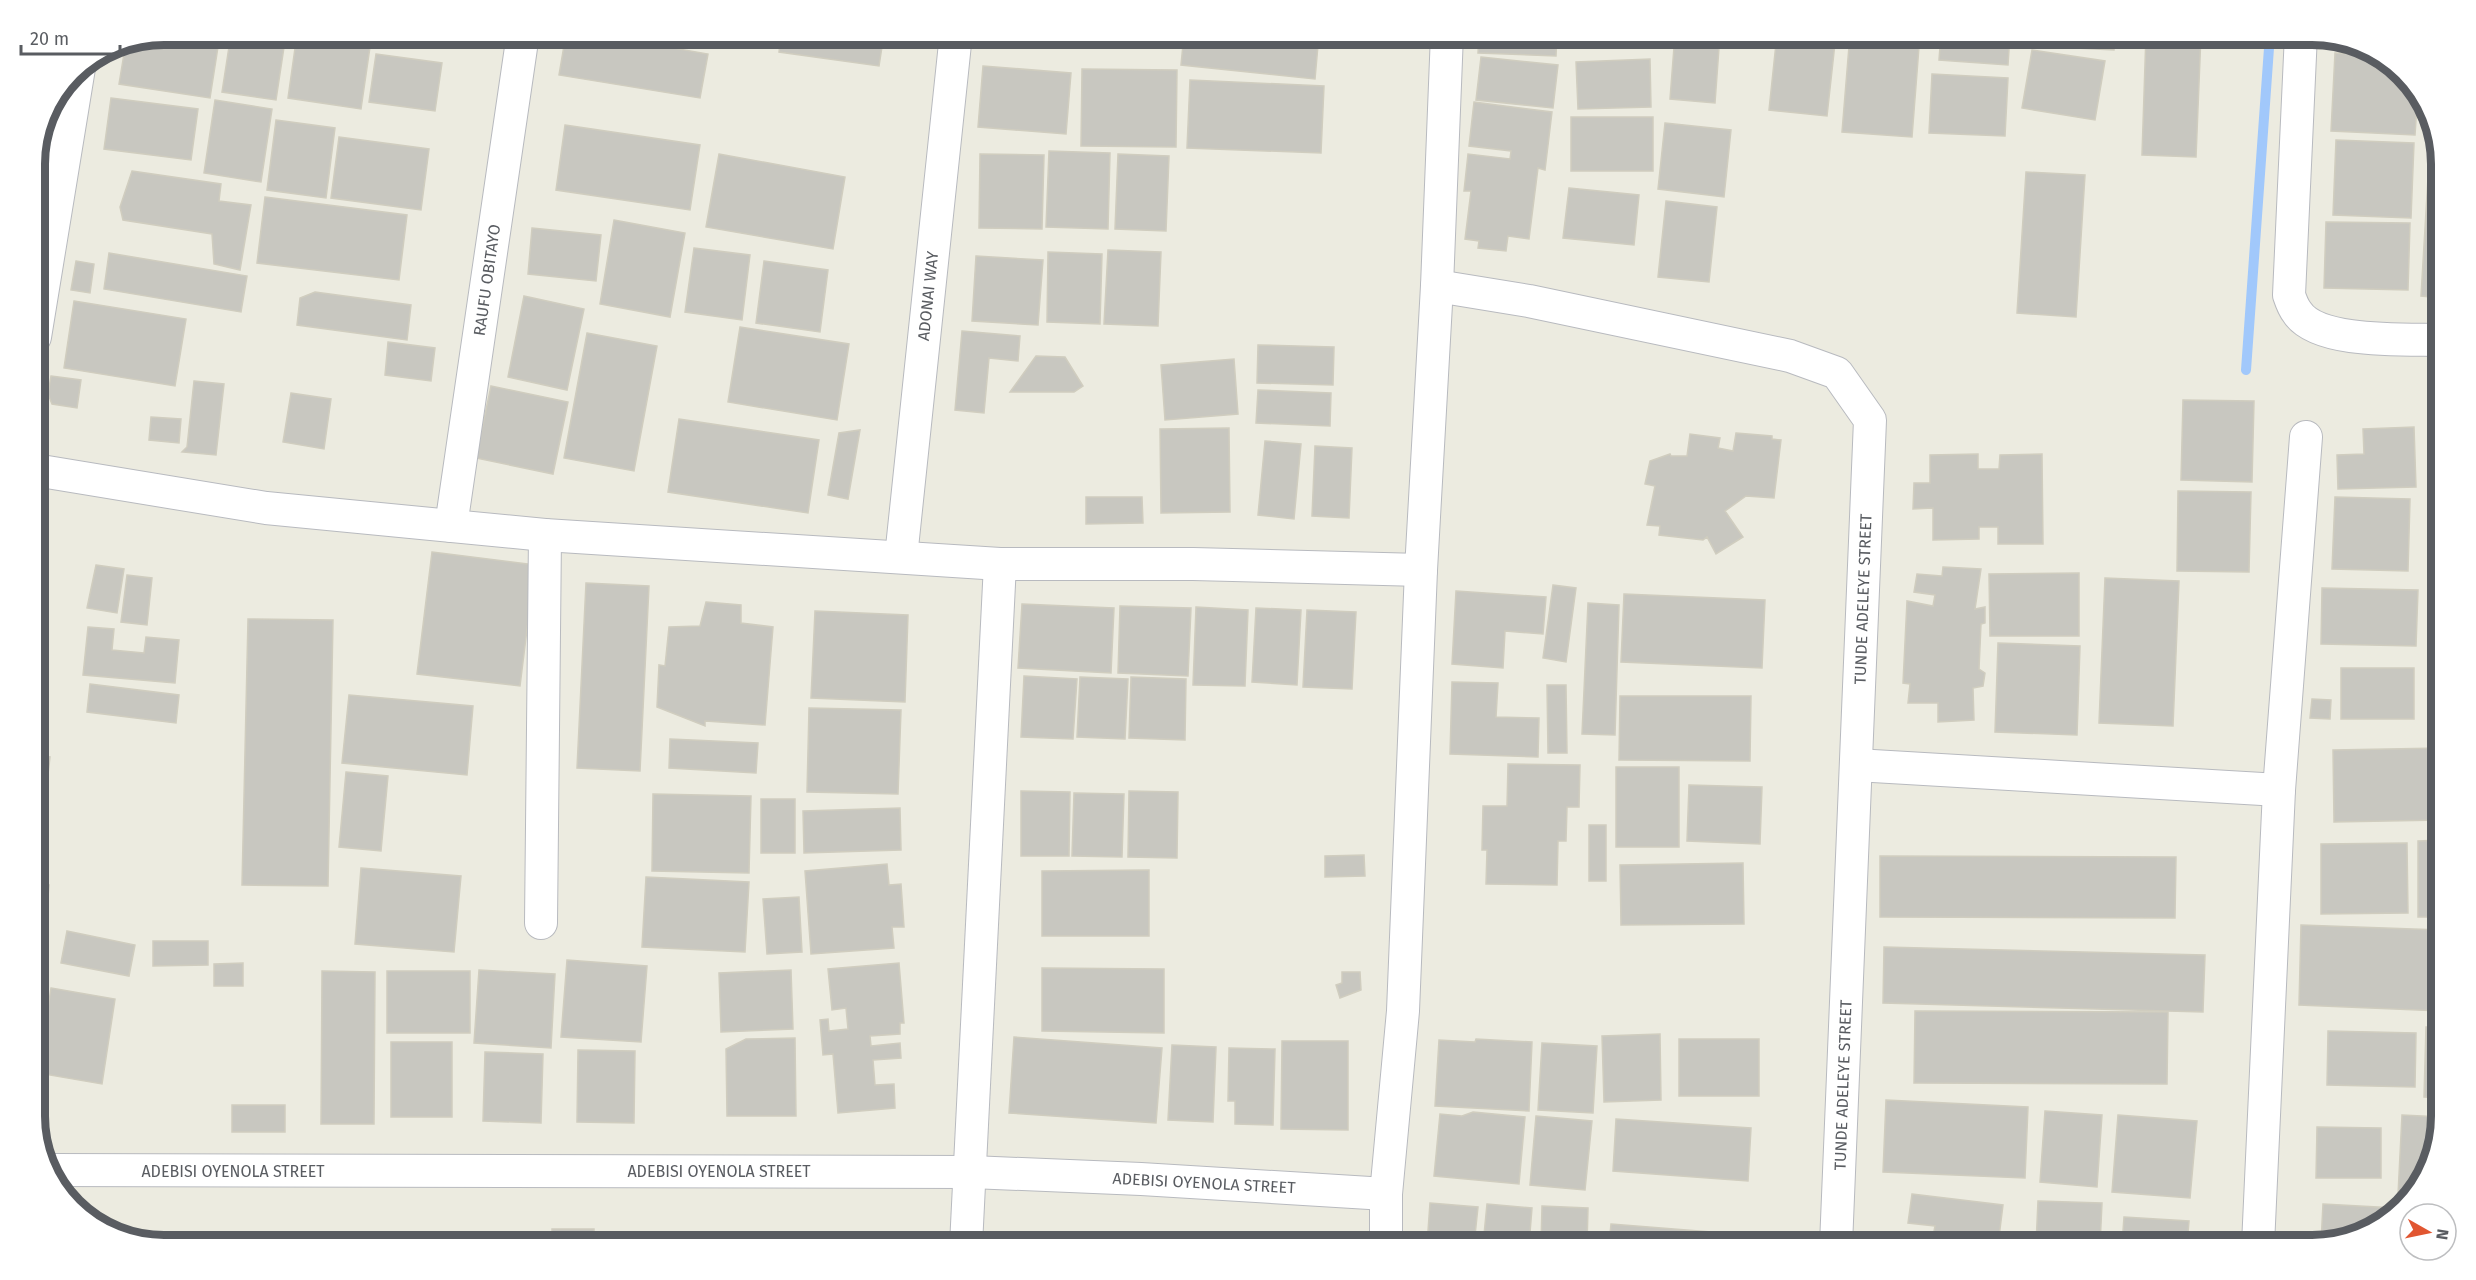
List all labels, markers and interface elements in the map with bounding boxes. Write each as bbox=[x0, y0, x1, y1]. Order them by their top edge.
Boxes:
scale bar bbox=[21, 18, 120, 56]
text: 20 m bbox=[30, 28, 69, 50]
street label: RAUFU OBITAYO bbox=[470, 223, 504, 337]
street label: ADONAI WAY bbox=[914, 250, 942, 342]
street label: TUNDE ADELEYE STREET bbox=[1851, 513, 1875, 685]
street label: TUNDE ADELEYE STREET bbox=[1831, 999, 1855, 1171]
street label: ADEBISI OYENOLA STREET bbox=[141, 1162, 325, 1181]
street label: ADEBISI OYENOLA STREET bbox=[627, 1162, 811, 1181]
street label: ADEBISI OYENOLA STREET bbox=[1112, 1169, 1297, 1197]
north arrow bbox=[2398, 1202, 2458, 1262]
text: N bbox=[2432, 1228, 2453, 1241]

